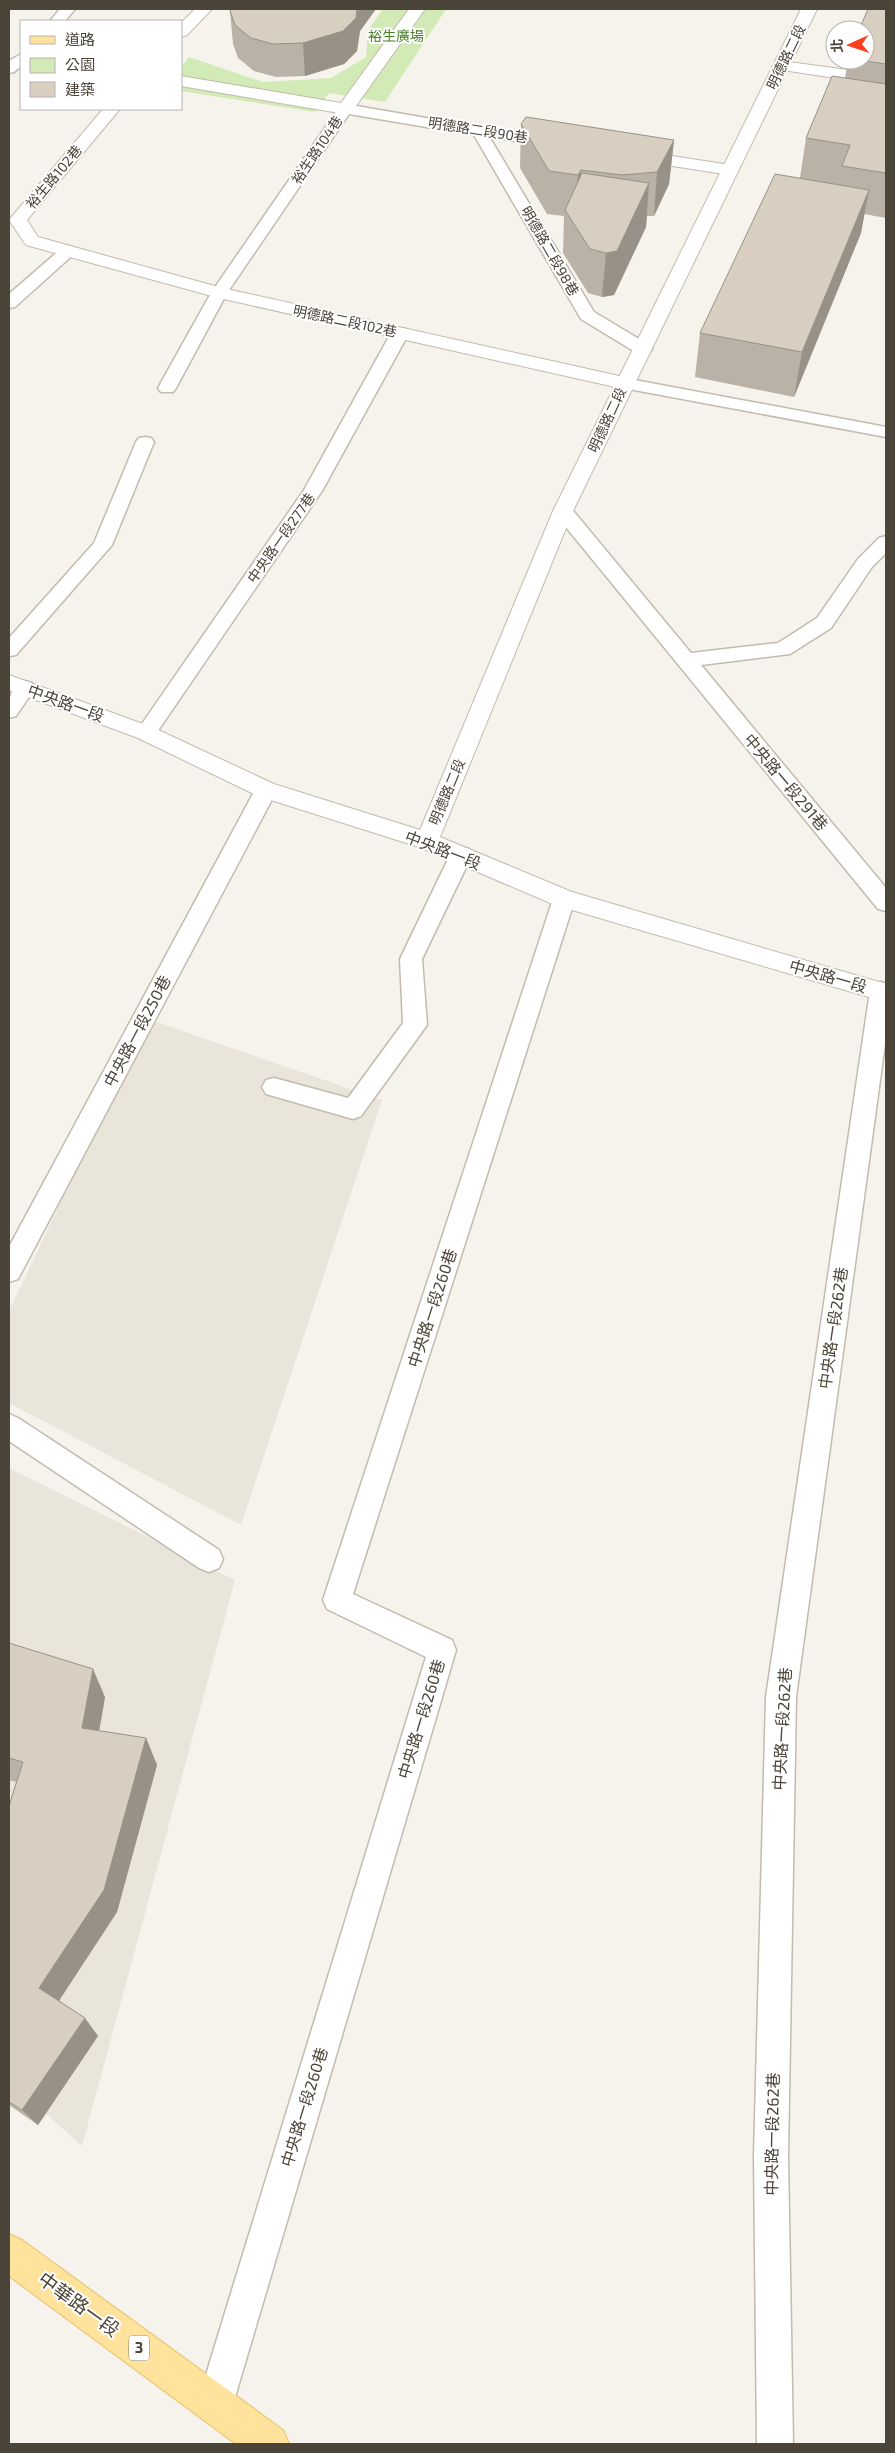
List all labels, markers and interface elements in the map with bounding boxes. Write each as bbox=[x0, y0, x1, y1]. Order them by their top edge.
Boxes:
legend bbox=[20, 20, 182, 110]
north arrow bbox=[825, 20, 875, 70]
street label: 明德路二段 bbox=[763, 22, 809, 92]
park label: 裕生廣場 bbox=[368, 27, 424, 44]
text: 道路 bbox=[65, 30, 95, 48]
text: 北 bbox=[828, 38, 845, 53]
text: 公園 bbox=[65, 55, 95, 73]
text: 建築 bbox=[65, 80, 95, 98]
street label: 裕生路104巷 bbox=[288, 112, 346, 187]
street label: 明德路二段90巷 bbox=[427, 113, 529, 146]
street label: 裕生路102巷 bbox=[22, 141, 85, 212]
street label: 明德路二段98巷 bbox=[518, 203, 583, 299]
street label: 明德路二段102巷 bbox=[292, 301, 399, 340]
street label: 明德路二段 bbox=[584, 384, 629, 455]
street label: 中央路一段277巷 bbox=[243, 489, 318, 586]
street label: 中央路一段 bbox=[25, 680, 107, 725]
street label: 中央路一段291巷 bbox=[740, 729, 832, 834]
street label: 明德路二段 bbox=[425, 756, 468, 827]
street label: 中央路一段 bbox=[402, 826, 484, 873]
street label: 中央路一段 bbox=[787, 955, 869, 996]
street label: 中央路一段250巷 bbox=[99, 972, 174, 1090]
street label: 中央路一段260巷 bbox=[403, 1246, 460, 1370]
street label: 中央路一段262巷 bbox=[815, 1266, 850, 1390]
street label: 中央路一段260巷 bbox=[393, 1657, 448, 1781]
street label: 中央路一段262巷 bbox=[769, 1667, 794, 1791]
street label: 中央路一段260巷 bbox=[276, 2045, 331, 2169]
street label: 中央路一段262巷 bbox=[761, 2072, 782, 2196]
street label: 中華路一段 bbox=[34, 2266, 124, 2341]
road number: 3 bbox=[129, 2336, 149, 2360]

